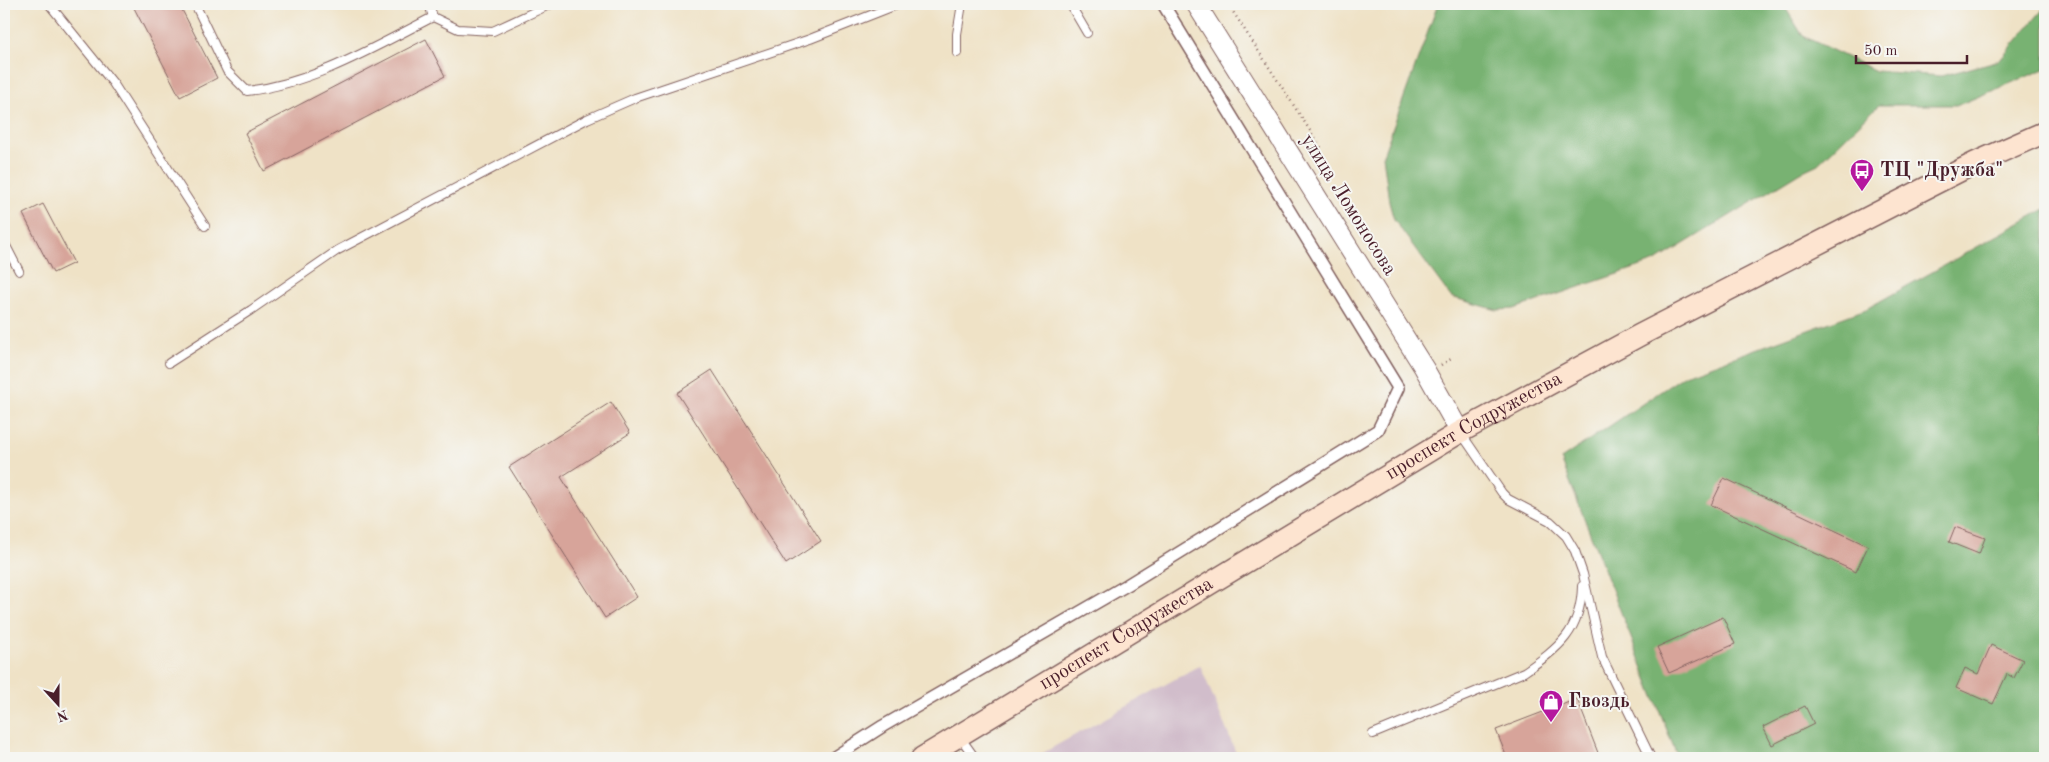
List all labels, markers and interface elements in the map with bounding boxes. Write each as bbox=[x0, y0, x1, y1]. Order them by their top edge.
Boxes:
scale bar bbox=[1856, 32, 1968, 64]
text: 50 m bbox=[1864, 44, 1898, 59]
street label: улица Ломоносова bbox=[1296, 131, 1400, 279]
bus stop icon: ТЦ "Дружба" bbox=[1849, 158, 1875, 192]
place label: ТЦ "Дружба" bbox=[1880, 161, 2003, 181]
street label: проспект Содружества bbox=[1382, 369, 1566, 484]
street label: проспект Содружества bbox=[1036, 574, 1217, 694]
north arrow bbox=[32, 680, 82, 730]
shop icon: Гвоздь bbox=[1538, 689, 1564, 723]
place label: Гвоздь bbox=[1568, 692, 1630, 712]
text: N bbox=[55, 707, 70, 724]

